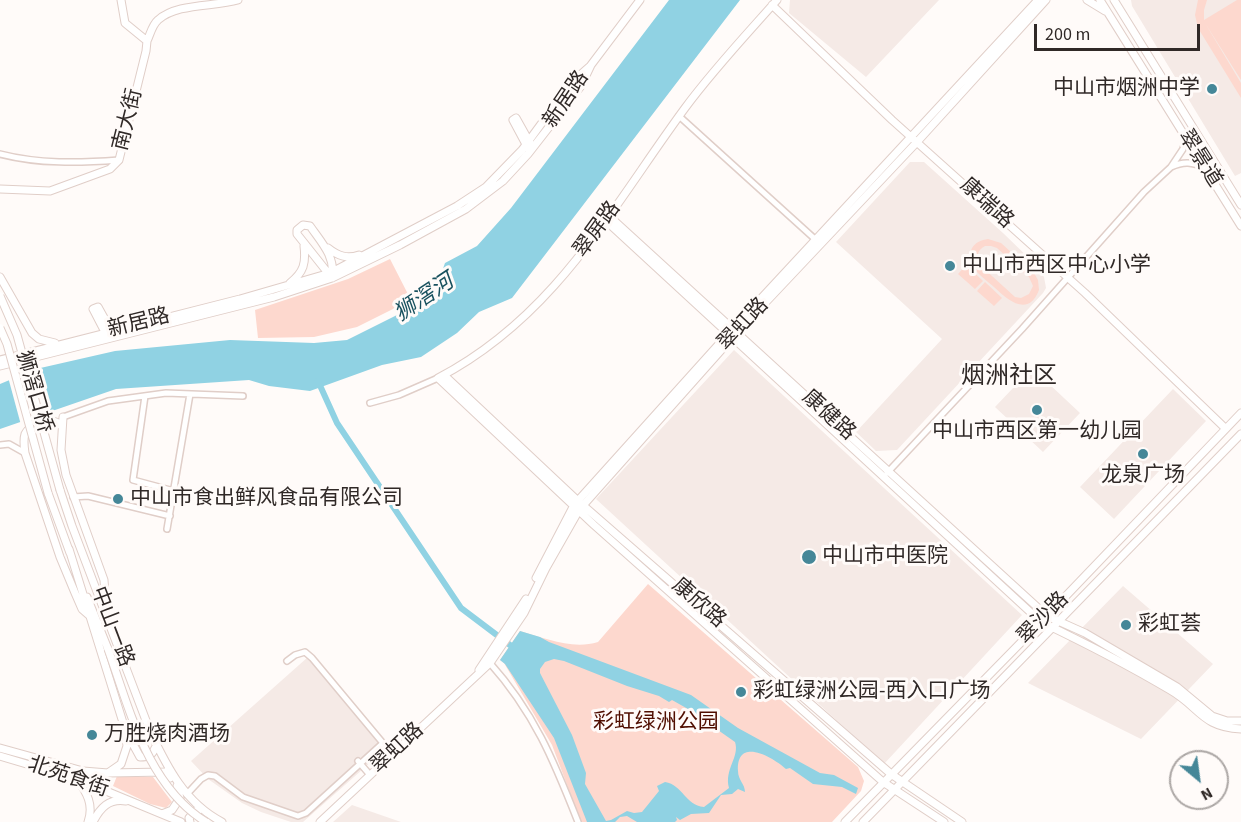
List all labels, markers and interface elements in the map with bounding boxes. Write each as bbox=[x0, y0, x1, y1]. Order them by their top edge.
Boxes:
scale bar bbox=[1037, 12, 1204, 50]
text: 200 m bbox=[1045, 22, 1090, 47]
street label: 新居路 bbox=[539, 67, 595, 133]
place label: 中山市烟洲中学 bbox=[1053, 76, 1200, 102]
marker: 中山市烟洲中学 bbox=[1205, 82, 1219, 96]
street label: 南大街 bbox=[109, 86, 149, 154]
street label: 翠景道 bbox=[1172, 126, 1226, 192]
street label: 康瑞路 bbox=[954, 174, 1018, 234]
street label: 翠屏路 bbox=[569, 197, 627, 263]
place label: 中山市西区中心小学 bbox=[962, 253, 1151, 279]
marker: 中山市西区中心小学 bbox=[943, 259, 957, 273]
water label: 狮滘河 bbox=[390, 270, 460, 328]
street label: 翠虹路 bbox=[713, 293, 775, 357]
street label: 新居路 bbox=[105, 304, 173, 344]
street label: 狮滘口桥 bbox=[9, 348, 57, 436]
district label: 烟洲社区 bbox=[961, 364, 1057, 392]
street label: 康健路 bbox=[796, 386, 860, 446]
marker: 中山市西区第一幼儿园 bbox=[1030, 403, 1044, 417]
place label: 中山市西区第一幼儿园 bbox=[932, 419, 1142, 445]
marker: 龙泉广场 bbox=[1136, 447, 1150, 461]
place label: 龙泉广场 bbox=[1101, 463, 1185, 489]
place label: 中山市食出鲜风食品有限公司 bbox=[130, 486, 403, 512]
marker: 中山市食出鲜风食品有限公司 bbox=[111, 492, 125, 506]
place label: 中山市中医院 bbox=[822, 544, 948, 570]
marker: 中山市中医院 bbox=[800, 548, 818, 566]
street label: 康欣路 bbox=[666, 574, 730, 634]
street label: 中山一路 bbox=[84, 583, 138, 671]
street label: 翠沙路 bbox=[1013, 588, 1075, 650]
place label: 彩虹荟 bbox=[1138, 612, 1201, 638]
marker: 彩虹荟 bbox=[1119, 618, 1133, 632]
place label: 彩虹绿洲公园-西入口广场 bbox=[753, 679, 991, 705]
marker: 彩虹绿洲公园-西入口广场 bbox=[734, 685, 748, 699]
park label: 彩虹绿洲公园 bbox=[593, 710, 719, 736]
street label: 翠虹路 bbox=[366, 718, 430, 780]
place label: 万胜烧肉酒场 bbox=[104, 722, 230, 748]
marker: 万胜烧肉酒场 bbox=[85, 728, 99, 742]
north arrow bbox=[1169, 750, 1229, 810]
street label: 北苑食街 bbox=[24, 752, 112, 804]
text: N bbox=[1197, 782, 1217, 806]

